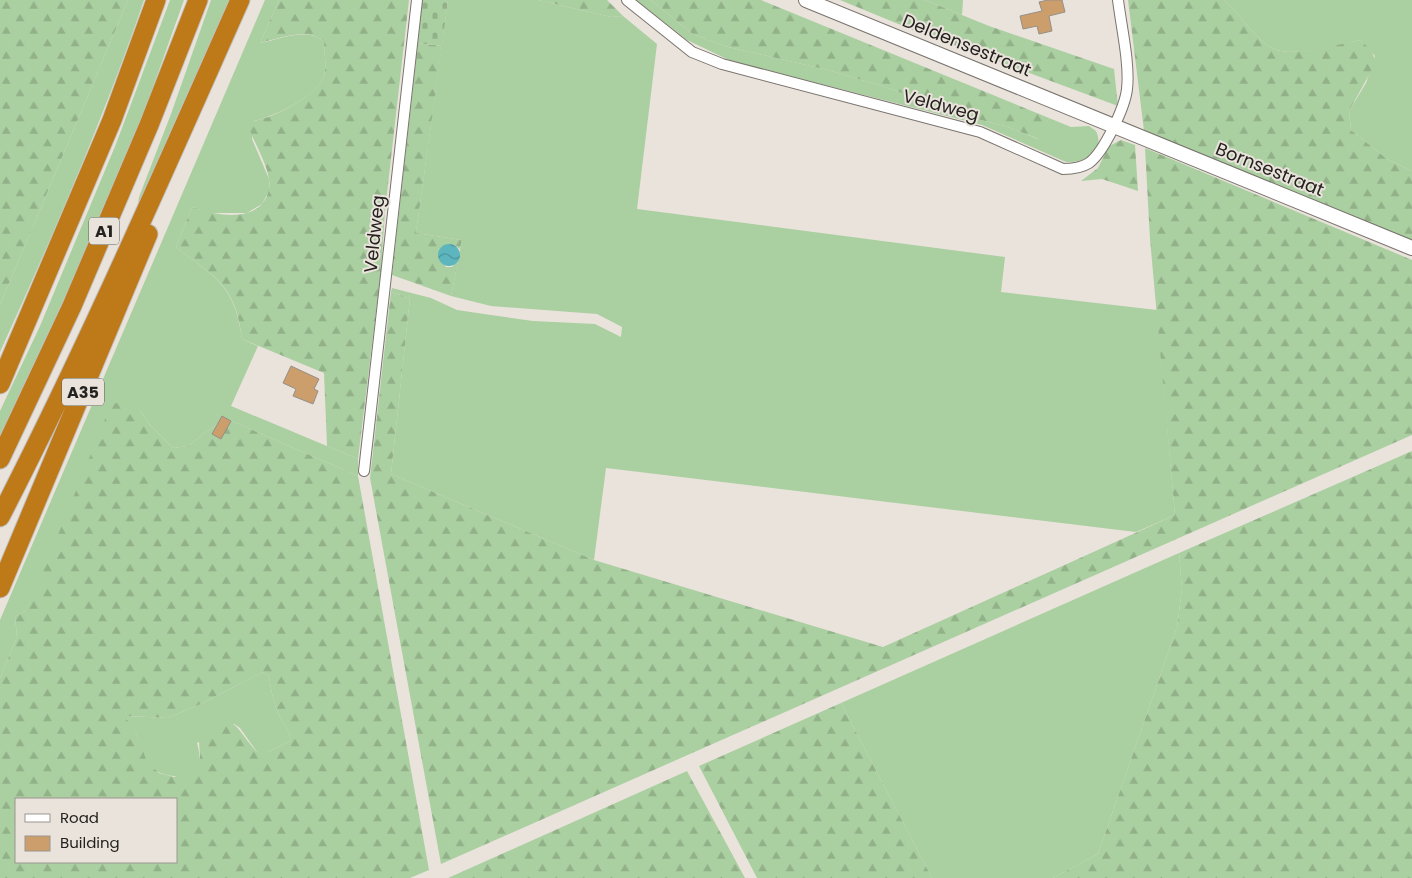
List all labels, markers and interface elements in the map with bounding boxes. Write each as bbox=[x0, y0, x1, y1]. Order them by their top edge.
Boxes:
street label: Deldensestraat bbox=[899, 8, 1035, 82]
street label: Veldweg bbox=[900, 83, 982, 127]
street label: Bornsestraat bbox=[1212, 136, 1328, 202]
street label: Veldweg bbox=[357, 194, 391, 274]
road number: A1 bbox=[89, 218, 119, 245]
road number: A35 bbox=[62, 378, 104, 406]
legend bbox=[15, 798, 178, 863]
text: Road bbox=[60, 807, 99, 828]
text: Building bbox=[60, 832, 120, 853]

